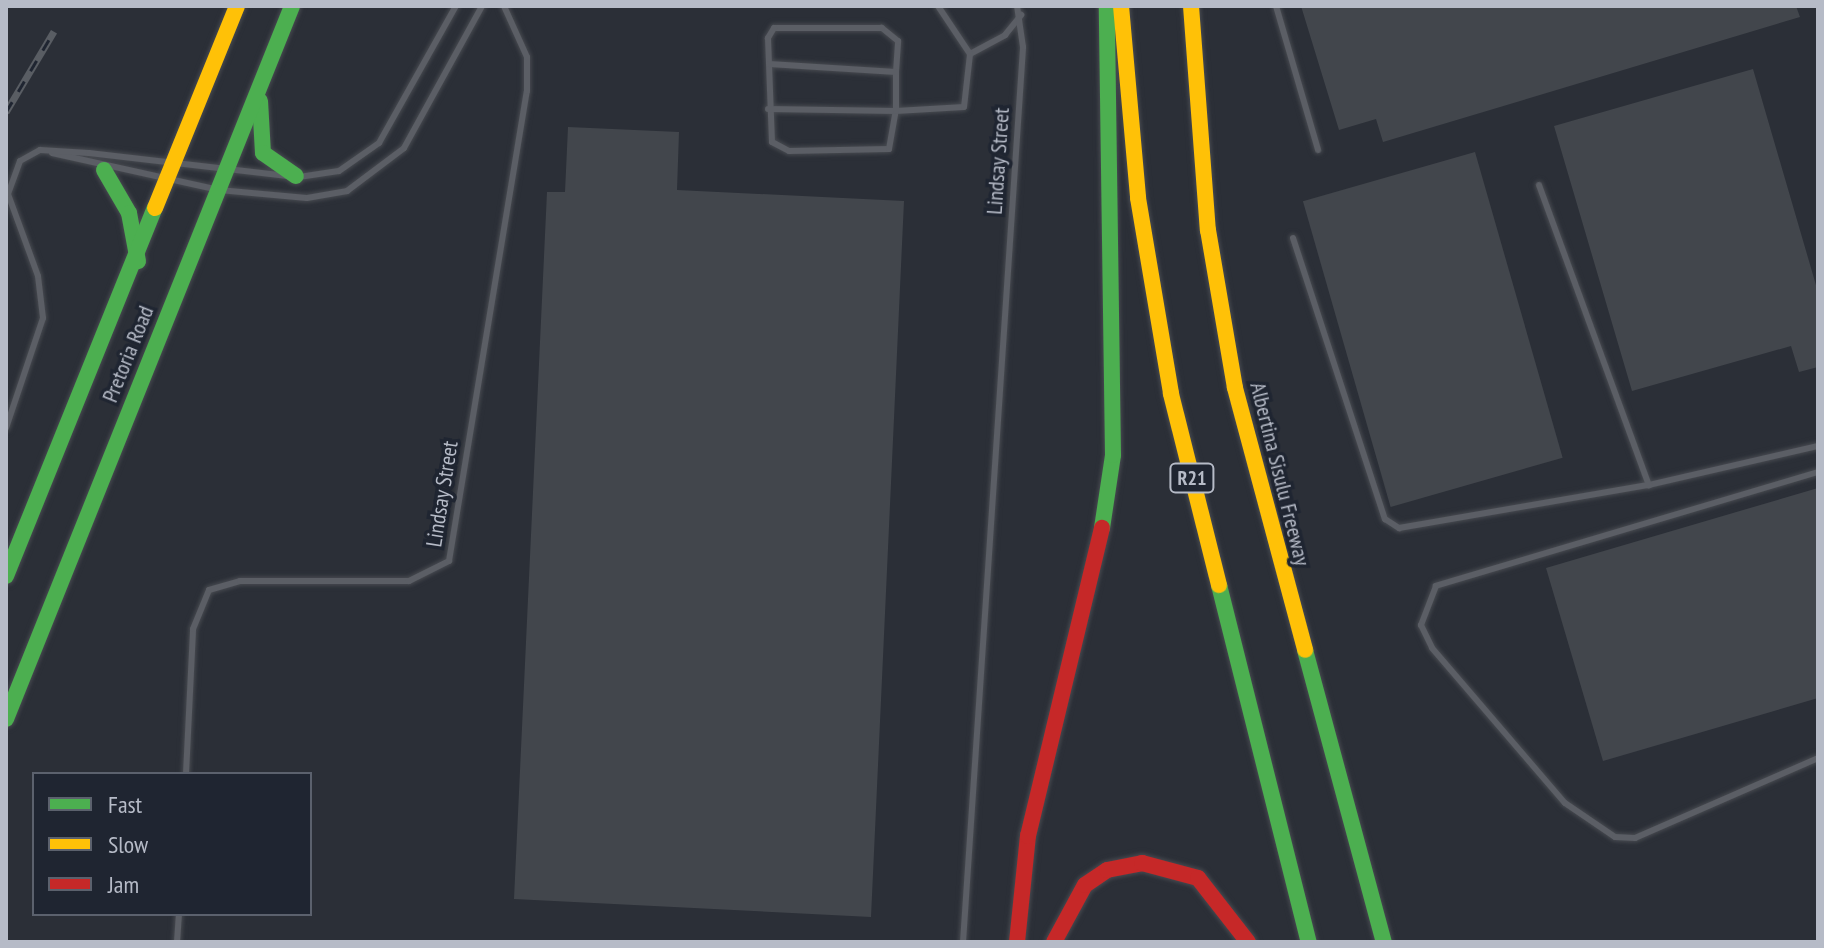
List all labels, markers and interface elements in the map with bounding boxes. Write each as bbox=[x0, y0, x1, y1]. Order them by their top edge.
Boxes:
street label: Lindsay Street bbox=[981, 106, 1015, 216]
street label: Pretoria Road bbox=[97, 302, 159, 406]
street label: Albertina Sisulu Freeway bbox=[1244, 380, 1316, 568]
street label: Lindsay Street bbox=[421, 439, 463, 549]
road number: R21 bbox=[1168, 462, 1216, 494]
legend bbox=[32, 772, 312, 916]
text: Fast bbox=[108, 789, 142, 820]
text: Slow bbox=[108, 829, 148, 860]
text: Jam bbox=[108, 869, 139, 900]

